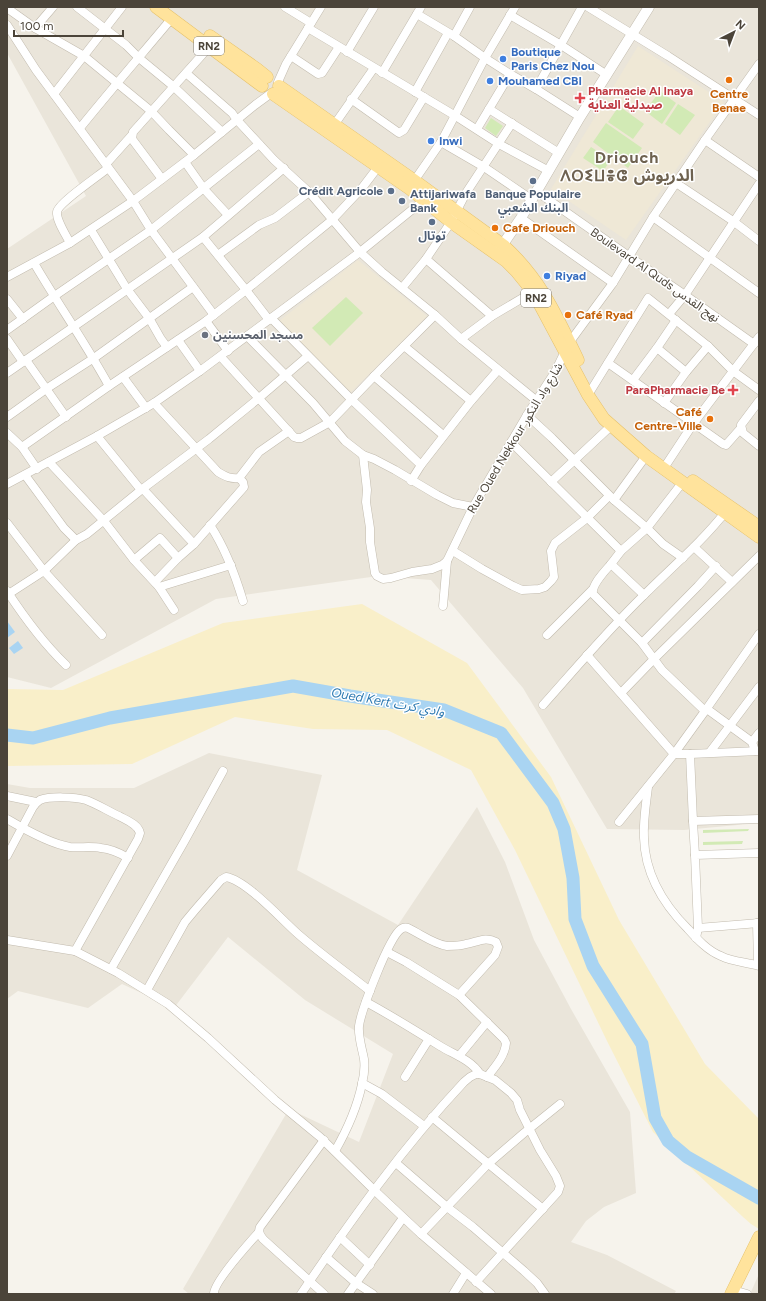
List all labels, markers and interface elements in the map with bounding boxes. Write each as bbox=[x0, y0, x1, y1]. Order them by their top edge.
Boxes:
scale bar bbox=[14, 12, 123, 38]
north arrow bbox=[714, 12, 754, 52]
text: N bbox=[733, 17, 748, 33]
text: 100 m bbox=[20, 19, 54, 33]
road number: RN2 bbox=[194, 37, 224, 55]
place label: Boutique Paris Chez Nou bbox=[511, 45, 595, 73]
marker: Boutique Paris Chez Nou bbox=[498, 54, 508, 64]
place label: Mouhamed CBI bbox=[498, 74, 582, 88]
marker: Centre Benae bbox=[724, 75, 734, 85]
marker: Mouhamed CBI bbox=[485, 76, 495, 86]
place label: Pharmacie Al Inaya صيدلية العناية bbox=[588, 84, 693, 112]
place label: Centre Benae bbox=[710, 87, 748, 115]
marker: Pharmacie Al Inaya صيدلية العناية bbox=[575, 93, 585, 103]
place label: Inwi bbox=[439, 134, 462, 148]
marker: Inwi bbox=[426, 136, 436, 146]
district label: Driouch ⴷⵔⵉⵡⴻⵛ الدريوش bbox=[560, 148, 694, 185]
marker: Banque Populaire البنك الشعبي bbox=[528, 176, 538, 186]
place label: Crédit Agricole bbox=[299, 184, 383, 198]
marker: Crédit Agricole bbox=[386, 186, 396, 196]
place label: Attijariwafa Bank bbox=[410, 187, 476, 215]
place label: Banque Populaire البنك الشعبي bbox=[485, 187, 581, 218]
marker: Attijariwafa Bank bbox=[397, 196, 407, 206]
marker: توتال bbox=[427, 217, 437, 227]
place label: Cafe Driouch bbox=[503, 221, 576, 235]
marker: Cafe Driouch bbox=[490, 223, 500, 233]
street label: Boulevard Al Quds نهج القدس bbox=[587, 225, 722, 327]
place label: توتال bbox=[418, 229, 446, 243]
place label: Riyad bbox=[555, 269, 586, 283]
marker: Riyad bbox=[542, 271, 552, 281]
road number: RN2 bbox=[521, 289, 551, 307]
place label: Café Ryad bbox=[576, 308, 633, 322]
marker: Café Ryad bbox=[563, 310, 573, 320]
place label: مسجد المحسنين bbox=[213, 328, 303, 342]
marker: مسجد المحسنين bbox=[200, 330, 210, 340]
street label: Rue Oued Nekkour شارع واد النکور bbox=[464, 360, 567, 517]
place label: ParaPharmacie Be bbox=[625, 383, 725, 397]
marker: ParaPharmacie Be bbox=[728, 385, 738, 395]
place label: Café Centre-Ville bbox=[635, 405, 702, 433]
marker: Café Centre-Ville bbox=[705, 414, 715, 424]
water label: Oued Kert وادي كرت bbox=[330, 685, 446, 722]

